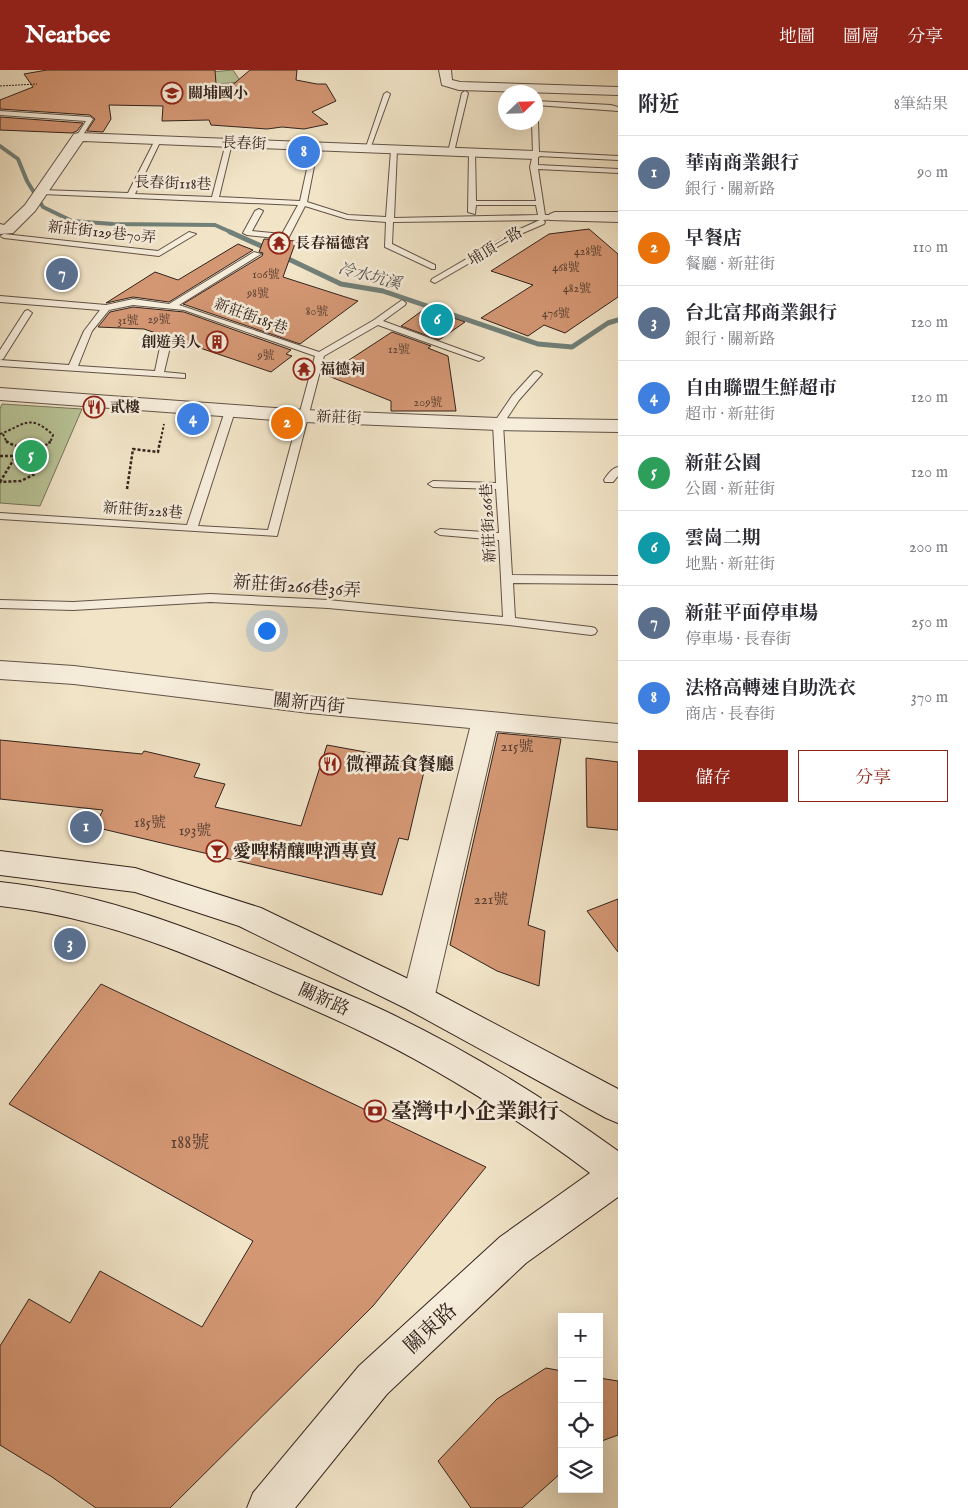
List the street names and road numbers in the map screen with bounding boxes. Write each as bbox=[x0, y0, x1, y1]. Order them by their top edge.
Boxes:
street label: 長春街 bbox=[221, 133, 267, 154]
street label: 長春街118巷 bbox=[134, 173, 212, 194]
street label: 新莊街129巷70弄 bbox=[47, 217, 157, 248]
street label: 埔頂一路 bbox=[465, 223, 526, 270]
street label: 新莊街185巷 bbox=[211, 294, 290, 339]
street label: 新莊街 bbox=[316, 407, 362, 428]
street label: 新莊街266巷 bbox=[477, 483, 500, 563]
street label: 新莊街228巷 bbox=[102, 498, 184, 523]
street label: 新莊街266巷36弄 bbox=[232, 572, 362, 603]
street label: 關新西街 bbox=[272, 689, 346, 720]
street label: 關新路 bbox=[294, 979, 353, 1022]
street label: 關東路 bbox=[399, 1298, 463, 1360]

